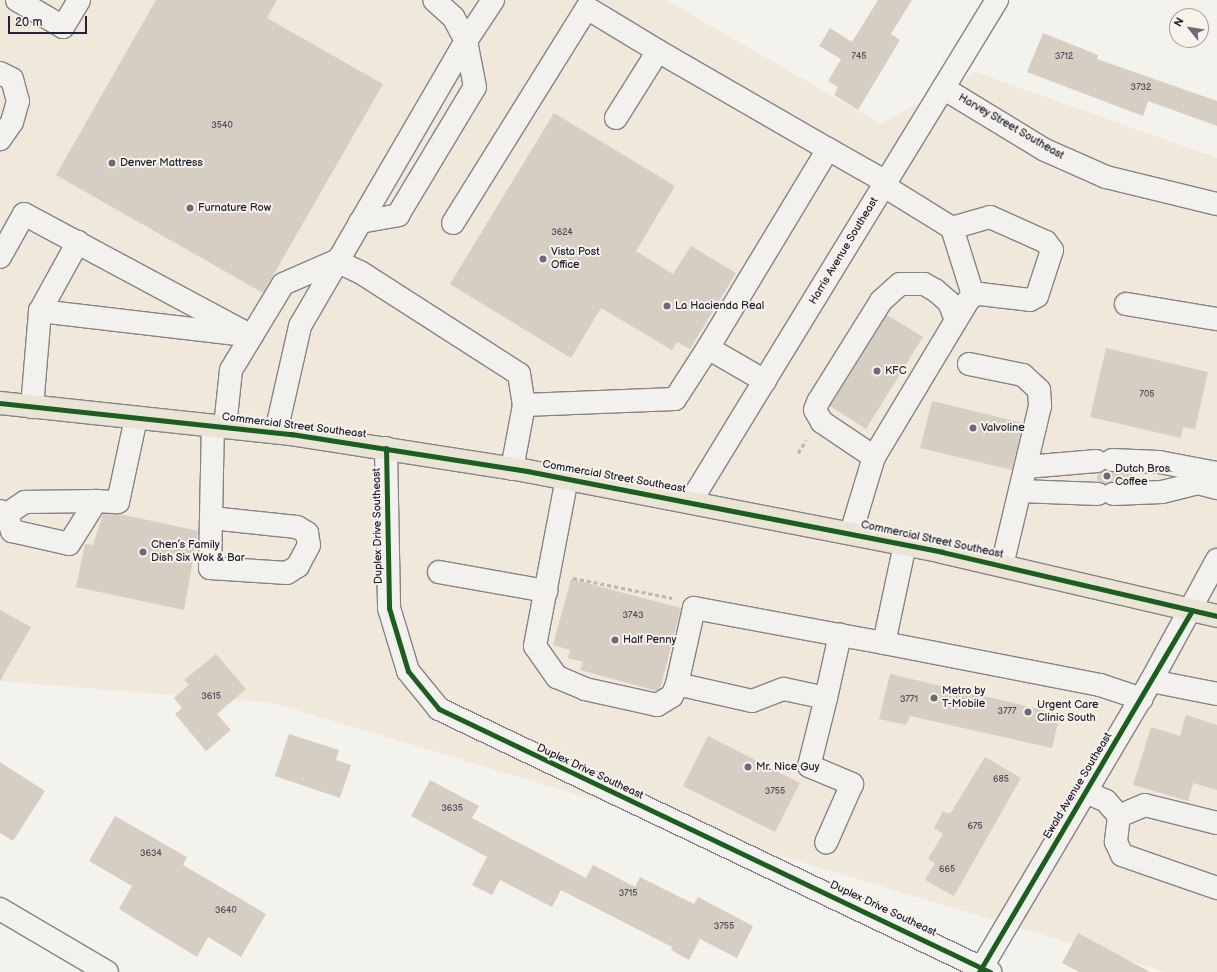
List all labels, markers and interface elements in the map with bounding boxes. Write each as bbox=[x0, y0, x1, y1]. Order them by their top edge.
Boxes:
scale bar bbox=[10, 8, 89, 34]
north arrow bbox=[1169, 8, 1209, 48]
text: 20 m bbox=[15, 15, 42, 30]
text: N bbox=[1171, 15, 1187, 29]
house number: 745 bbox=[851, 52, 867, 62]
house number: 3712 bbox=[1055, 52, 1073, 62]
house number: 3732 bbox=[1131, 83, 1151, 93]
street label: Harvey Street Southeast bbox=[955, 91, 1067, 163]
house number: 3540 bbox=[211, 121, 233, 131]
place label: Denver Mattress bbox=[120, 156, 203, 170]
marker: Denver Mattress bbox=[107, 158, 117, 168]
street label: Harris Avenue Southeast bbox=[807, 195, 881, 307]
place label: Furnature Row bbox=[198, 201, 271, 215]
marker: Furnature Row bbox=[185, 203, 195, 213]
house number: 3624 bbox=[551, 228, 573, 238]
place label: Vista Post Office bbox=[551, 246, 600, 272]
marker: Vista Post Office bbox=[538, 254, 548, 264]
place label: La Hacienda Real bbox=[675, 299, 764, 313]
marker: La Hacienda Real bbox=[662, 301, 672, 311]
place label: KFC bbox=[885, 364, 906, 378]
marker: KFC bbox=[872, 366, 882, 376]
house number: 705 bbox=[1140, 390, 1154, 400]
street label: Commercial Street Southeast bbox=[221, 411, 367, 441]
place label: Valvoline bbox=[981, 421, 1025, 435]
marker: Valvoline bbox=[968, 423, 978, 433]
street label: Commercial Street Southeast bbox=[541, 458, 687, 496]
place label: Dutch Bros. Coffee bbox=[1115, 463, 1172, 489]
street label: Duplex Drive Southeast bbox=[370, 468, 386, 584]
marker: Dutch Bros. Coffee bbox=[1102, 471, 1112, 481]
street label: Commercial Street Southeast bbox=[859, 518, 1005, 562]
place label: Chen’s Family Dish Six Wok & Bar bbox=[151, 539, 245, 565]
marker: Chen’s Family Dish Six Wok & Bar bbox=[138, 547, 148, 557]
house number: 3743 bbox=[623, 611, 643, 621]
place label: Half Penny bbox=[623, 633, 676, 647]
marker: Half Penny bbox=[610, 635, 620, 645]
place label: Metro by T-Mobile bbox=[942, 685, 985, 711]
house number: 3615 bbox=[201, 692, 221, 702]
marker: Metro by T-Mobile bbox=[929, 693, 939, 703]
house number: 3771 bbox=[900, 695, 918, 705]
place label: Urgent Care Clinic South bbox=[1037, 699, 1099, 725]
marker: Urgent Care Clinic South bbox=[1022, 706, 1034, 718]
house number: 3777 bbox=[998, 707, 1016, 717]
street label: Ewald Avenue Southeast bbox=[1041, 730, 1115, 842]
street label: Duplex Drive Southeast bbox=[535, 741, 645, 803]
place label: Mr. Nice Guy bbox=[756, 760, 820, 774]
marker: Mr. Nice Guy bbox=[743, 762, 753, 772]
house number: 685 bbox=[993, 775, 1009, 785]
house number: 3755 bbox=[765, 787, 785, 797]
house number: 3635 bbox=[441, 804, 463, 814]
house number: 675 bbox=[967, 822, 983, 832]
house number: 3634 bbox=[140, 849, 162, 859]
house number: 665 bbox=[939, 865, 955, 875]
street label: Duplex Drive Southeast bbox=[828, 878, 938, 940]
house number: 3715 bbox=[619, 889, 637, 899]
house number: 3640 bbox=[215, 906, 237, 916]
house number: 3755 bbox=[714, 922, 734, 932]

